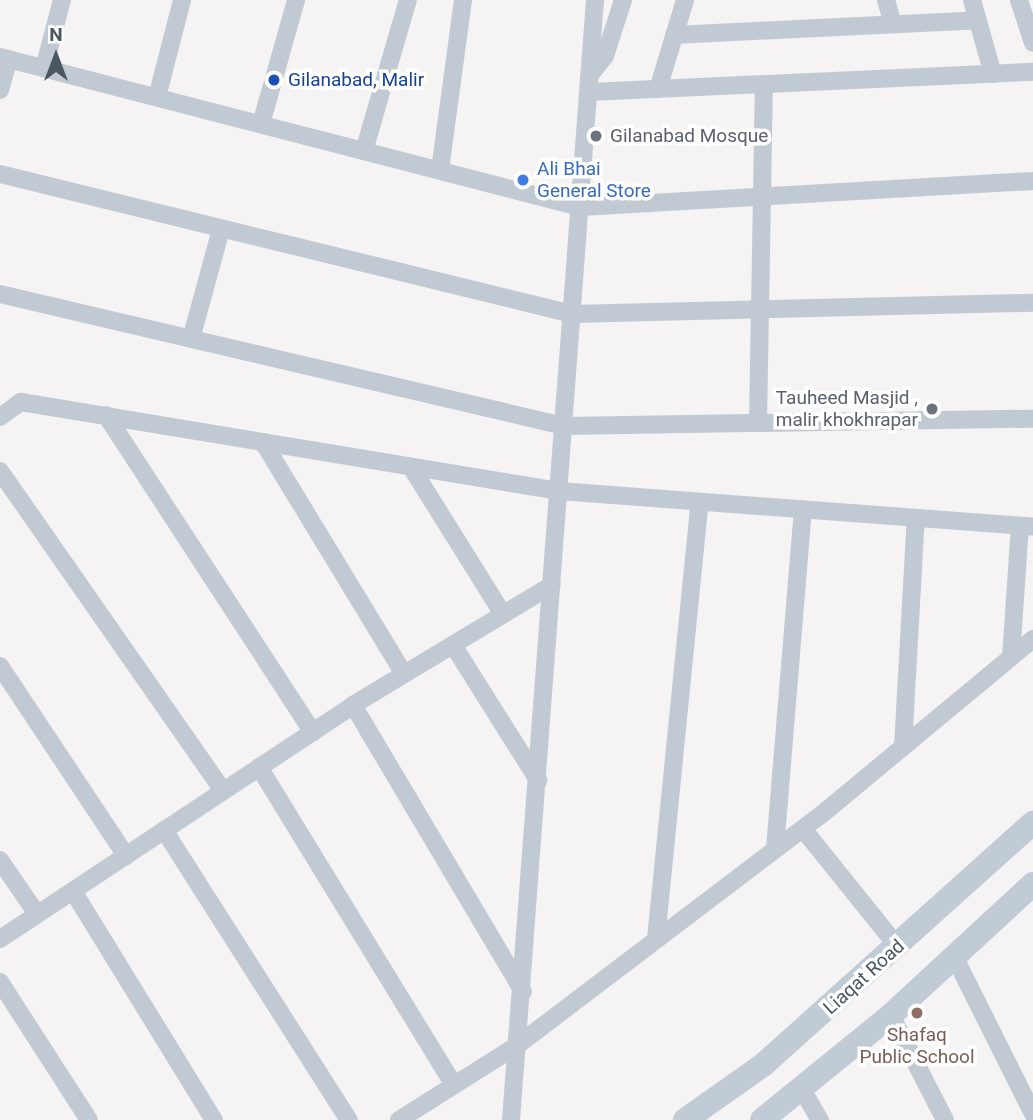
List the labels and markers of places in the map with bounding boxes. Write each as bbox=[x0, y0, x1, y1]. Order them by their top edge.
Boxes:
place label: Gilanabad, Malir bbox=[288, 69, 424, 91]
marker: Gilanabad, Malir bbox=[266, 72, 282, 88]
place label: Gilanabad Mosque bbox=[610, 125, 768, 147]
marker: Gilanabad Mosque bbox=[588, 128, 604, 144]
place label: Ali Bhai General Store bbox=[537, 158, 651, 202]
marker: Ali Bhai General Store bbox=[515, 172, 531, 188]
place label: Tauheed Masjid , malir khokhrapar bbox=[776, 387, 918, 431]
marker: Tauheed Masjid , malir khokhrapar bbox=[924, 401, 940, 417]
marker: Shafaq Public School bbox=[909, 1005, 925, 1021]
place label: Shafaq Public School bbox=[859, 1024, 975, 1068]

